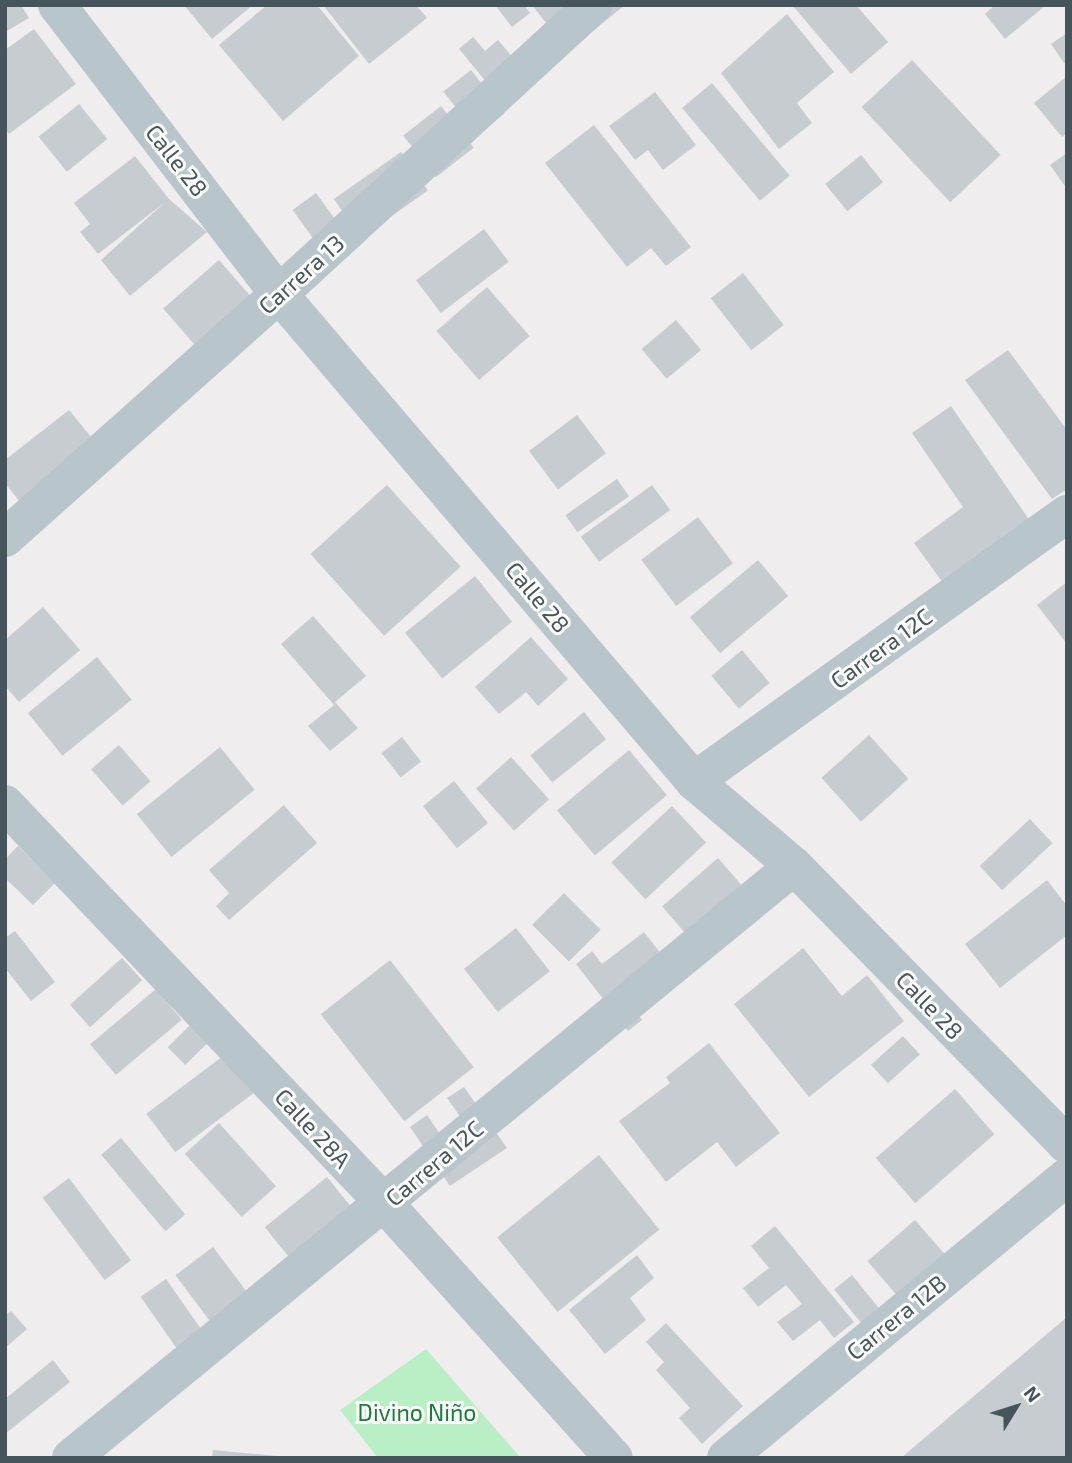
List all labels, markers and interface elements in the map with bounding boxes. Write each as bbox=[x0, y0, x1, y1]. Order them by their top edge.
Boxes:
street label: Calle 28 bbox=[140, 118, 214, 202]
street label: Carrera 13 bbox=[253, 229, 349, 319]
street label: Calle 28 bbox=[501, 556, 575, 638]
street label: Carrera 12C bbox=[825, 602, 937, 694]
street label: Calle 28 bbox=[891, 965, 969, 1045]
street label: Calle 28A bbox=[269, 1083, 357, 1173]
street label: Carrera 12C bbox=[380, 1114, 488, 1212]
street label: Carrera 12B bbox=[841, 1269, 951, 1365]
north arrow bbox=[981, 1372, 1051, 1442]
text: N bbox=[1020, 1381, 1046, 1406]
park label: Divino Niño bbox=[358, 1398, 476, 1426]

